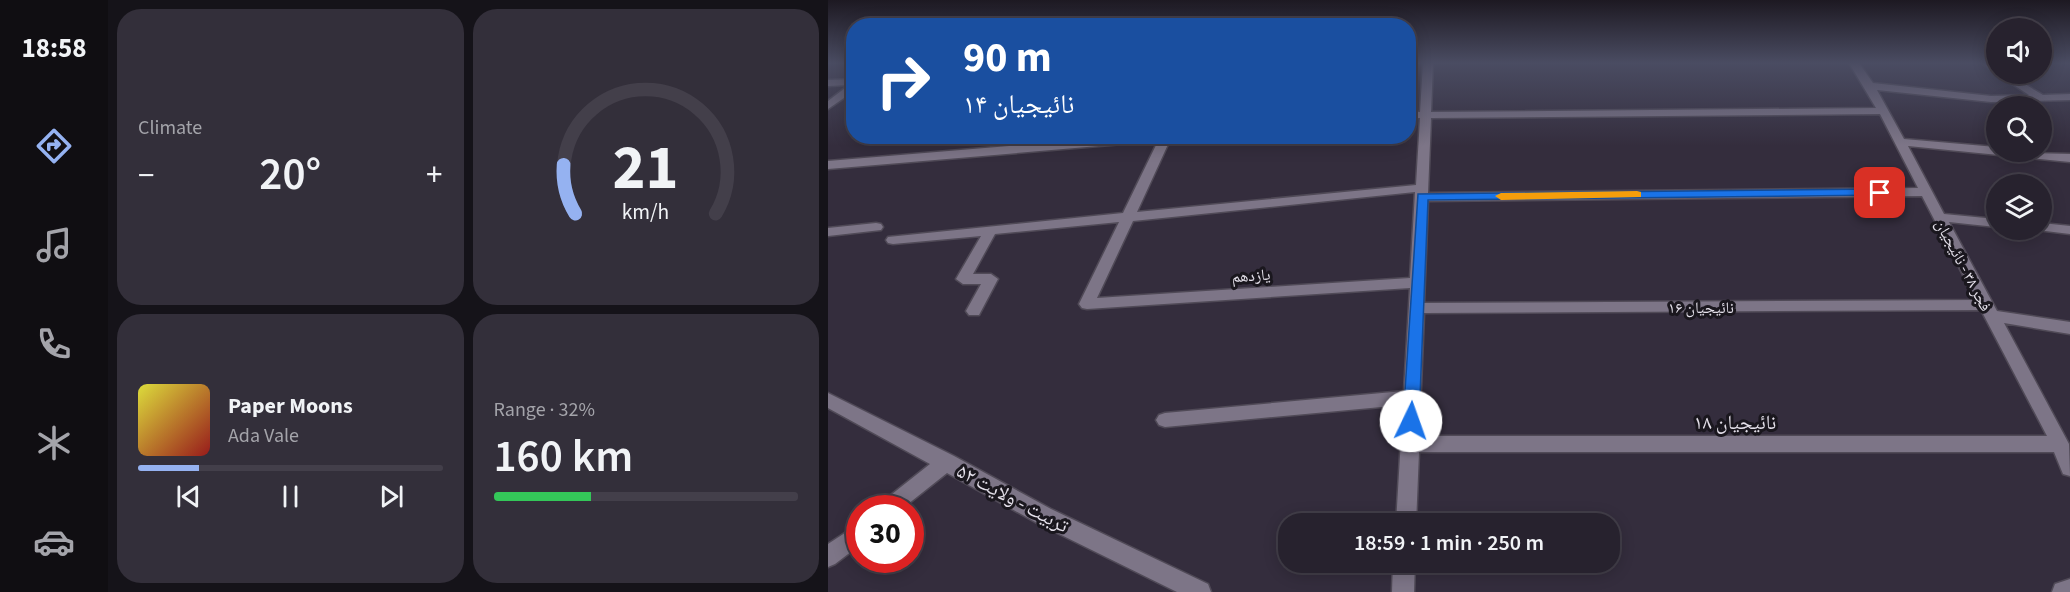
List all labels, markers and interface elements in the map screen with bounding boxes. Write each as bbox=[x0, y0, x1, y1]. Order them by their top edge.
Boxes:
map controls bbox=[1986, 18, 2052, 240]
button: sound bbox=[1986, 18, 2052, 84]
text: 90 m bbox=[963, 28, 1052, 88]
text: 18:58 bbox=[21, 29, 87, 68]
icon: right bbox=[864, 42, 942, 120]
text: نائیجیان ۱۴ bbox=[963, 85, 1074, 124]
button: search bbox=[1986, 96, 2052, 162]
text: Climate bbox=[138, 114, 202, 142]
text: 21 bbox=[613, 124, 679, 213]
icon: directions bbox=[33, 125, 75, 167]
text: 20° bbox=[259, 143, 321, 207]
text: − bbox=[138, 152, 154, 199]
text: + bbox=[426, 152, 443, 199]
pin bbox=[1854, 167, 1905, 218]
button: layers bbox=[1986, 174, 2052, 240]
icon: arrive bbox=[1863, 176, 1896, 209]
text: km/h bbox=[622, 197, 670, 228]
street label: فجر ۳۸ - نائیجیان bbox=[1930, 216, 1997, 315]
icon: music bbox=[33, 224, 75, 266]
street label: یازدهم bbox=[1231, 264, 1271, 288]
street label: نائیجیان ۱۶ bbox=[1668, 297, 1734, 319]
icon: phone bbox=[33, 323, 75, 365]
position arrow bbox=[1379, 389, 1443, 453]
text: Paper Moons bbox=[228, 390, 353, 422]
text: Range · 32% bbox=[494, 396, 595, 424]
street label: نائیجیان ۱۸ bbox=[1694, 409, 1776, 437]
icon: climate bbox=[33, 422, 75, 464]
text: Ada Vale bbox=[228, 422, 299, 450]
text: 160 km bbox=[494, 425, 633, 489]
street label: تربیت - ولایت ۵۲ bbox=[952, 458, 1074, 540]
icon: previous bbox=[172, 480, 205, 513]
icon: pause bbox=[274, 480, 307, 513]
icon: next bbox=[375, 480, 408, 513]
speed limit sign: 30 bbox=[846, 495, 924, 573]
icon: car bbox=[33, 521, 75, 563]
text: 18:59 · 1 min · 250 m bbox=[1354, 527, 1544, 559]

